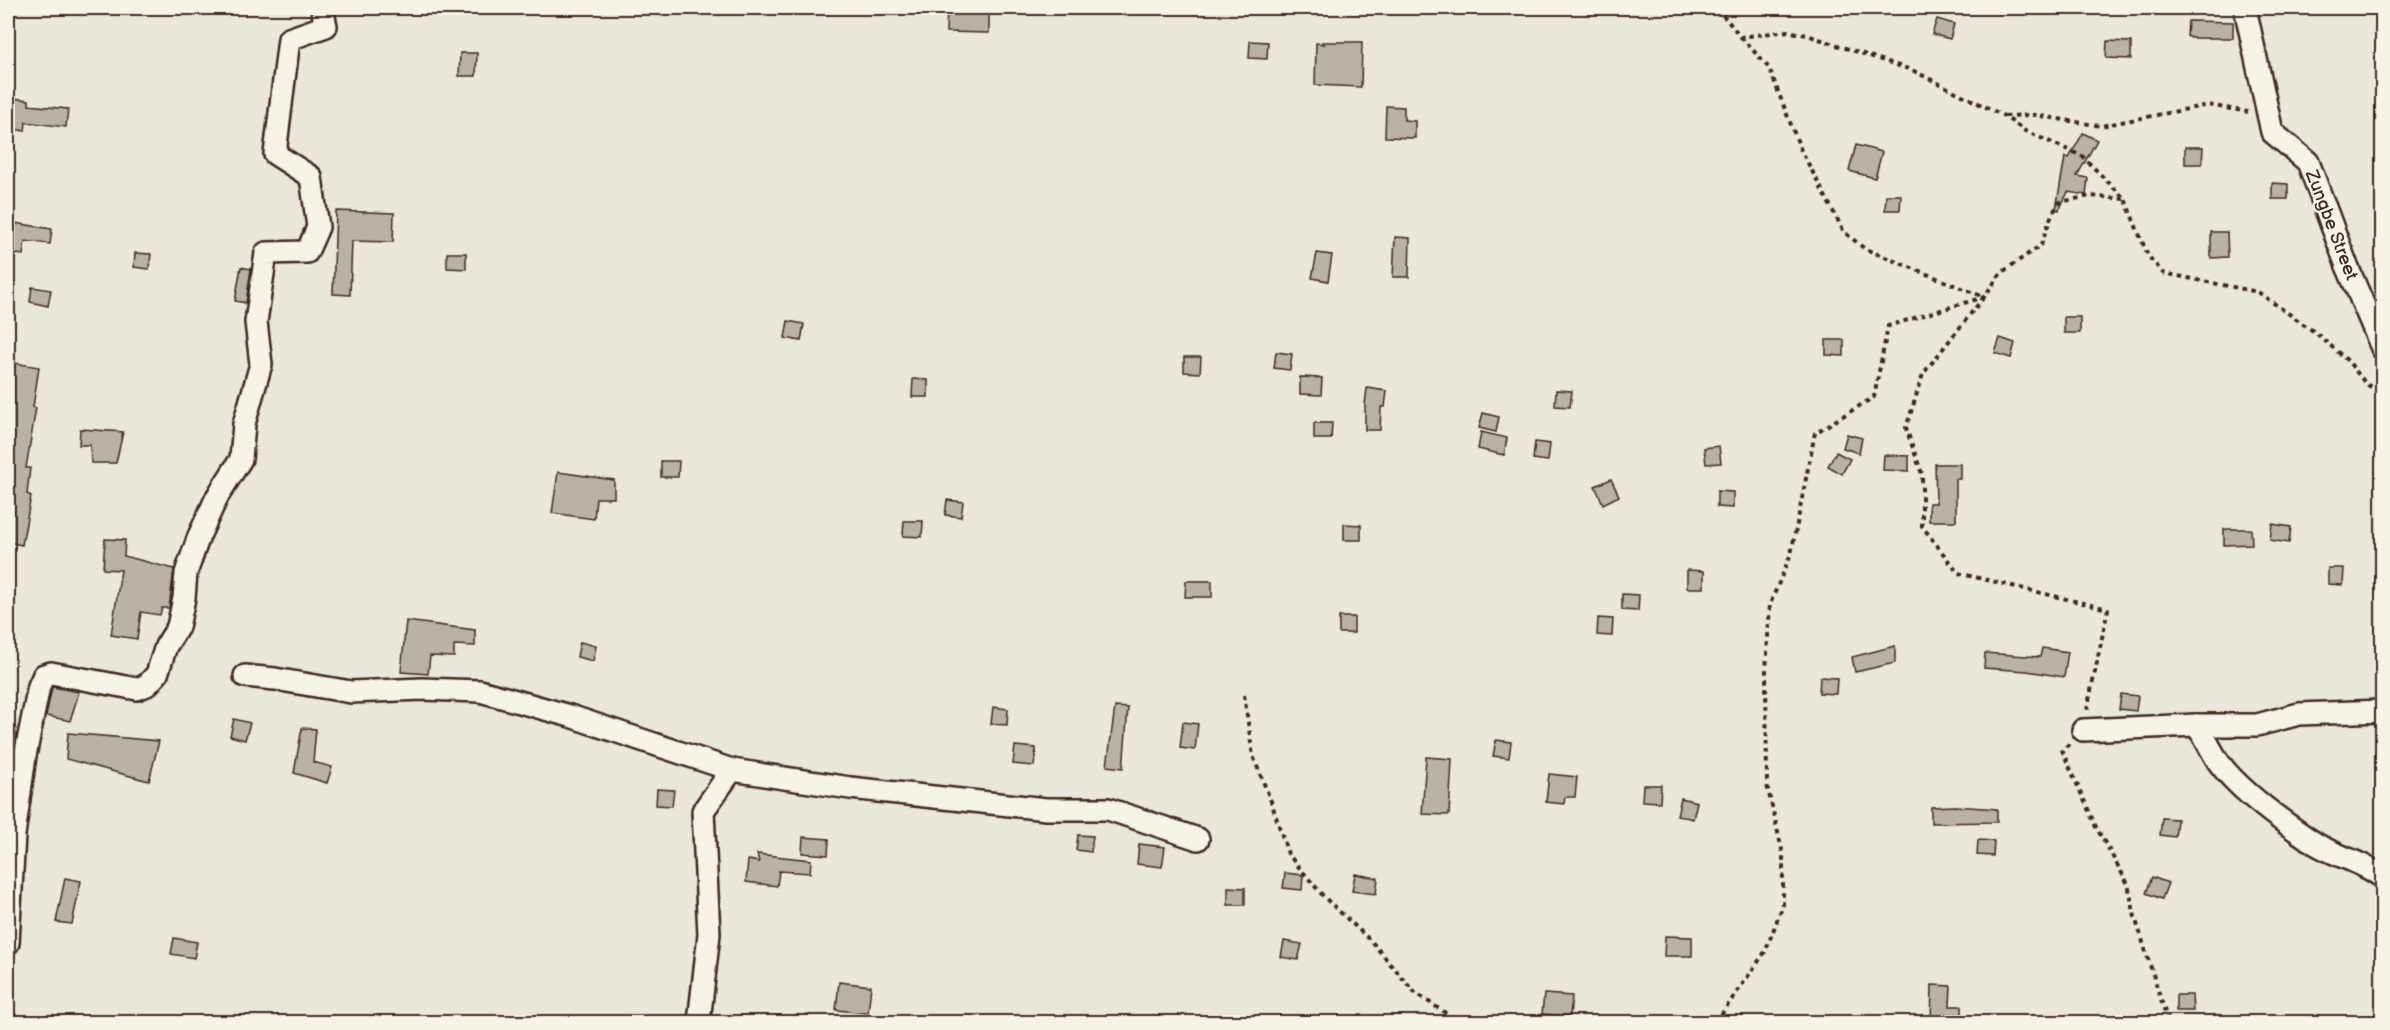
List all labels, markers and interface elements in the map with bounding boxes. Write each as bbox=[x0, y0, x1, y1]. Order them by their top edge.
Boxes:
street label: Zungbe Street bbox=[2301, 166, 2362, 284]

